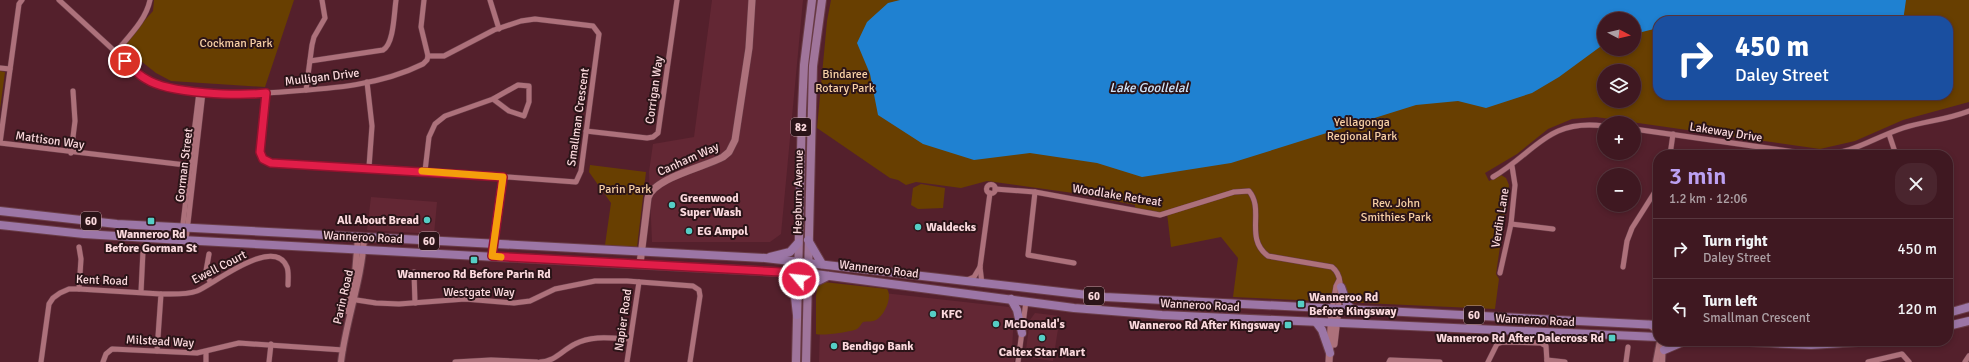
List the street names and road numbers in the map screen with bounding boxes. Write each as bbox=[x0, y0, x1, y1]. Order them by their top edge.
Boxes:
street label: Corrigan Way bbox=[642, 55, 667, 125]
street label: Mulligan Drive bbox=[284, 65, 360, 89]
street label: Smallman Crescent bbox=[564, 67, 593, 167]
road number: 82 bbox=[791, 118, 811, 136]
street label: Lakeway Drive bbox=[1688, 119, 1763, 146]
street label: Gorman Street bbox=[173, 127, 196, 203]
street label: Mattison Way bbox=[15, 128, 86, 153]
street label: Canham Way bbox=[655, 139, 722, 180]
street label: Hepburn Avenue bbox=[790, 150, 807, 234]
street label: Woodlake Retreat bbox=[1071, 181, 1163, 210]
street label: Verdin Lane bbox=[1488, 187, 1513, 249]
road number: 60 bbox=[81, 212, 101, 230]
street label: Wanneroo Road bbox=[323, 228, 403, 247]
road number: 60 bbox=[419, 232, 439, 250]
street label: Ewell Court bbox=[189, 247, 249, 288]
street label: Wanneroo Road bbox=[838, 257, 920, 282]
street label: Parin Road bbox=[330, 268, 357, 326]
street label: Kent Road bbox=[76, 272, 128, 289]
street label: Westgate Way bbox=[443, 285, 515, 300]
road number: 60 bbox=[1084, 287, 1104, 305]
street label: Napier Road bbox=[612, 288, 635, 352]
street label: Wanneroo Road bbox=[1160, 296, 1240, 315]
road number: 60 bbox=[1464, 306, 1484, 324]
street label: Wanneroo Road bbox=[1495, 311, 1575, 330]
street label: Milstead Way bbox=[126, 332, 195, 351]

